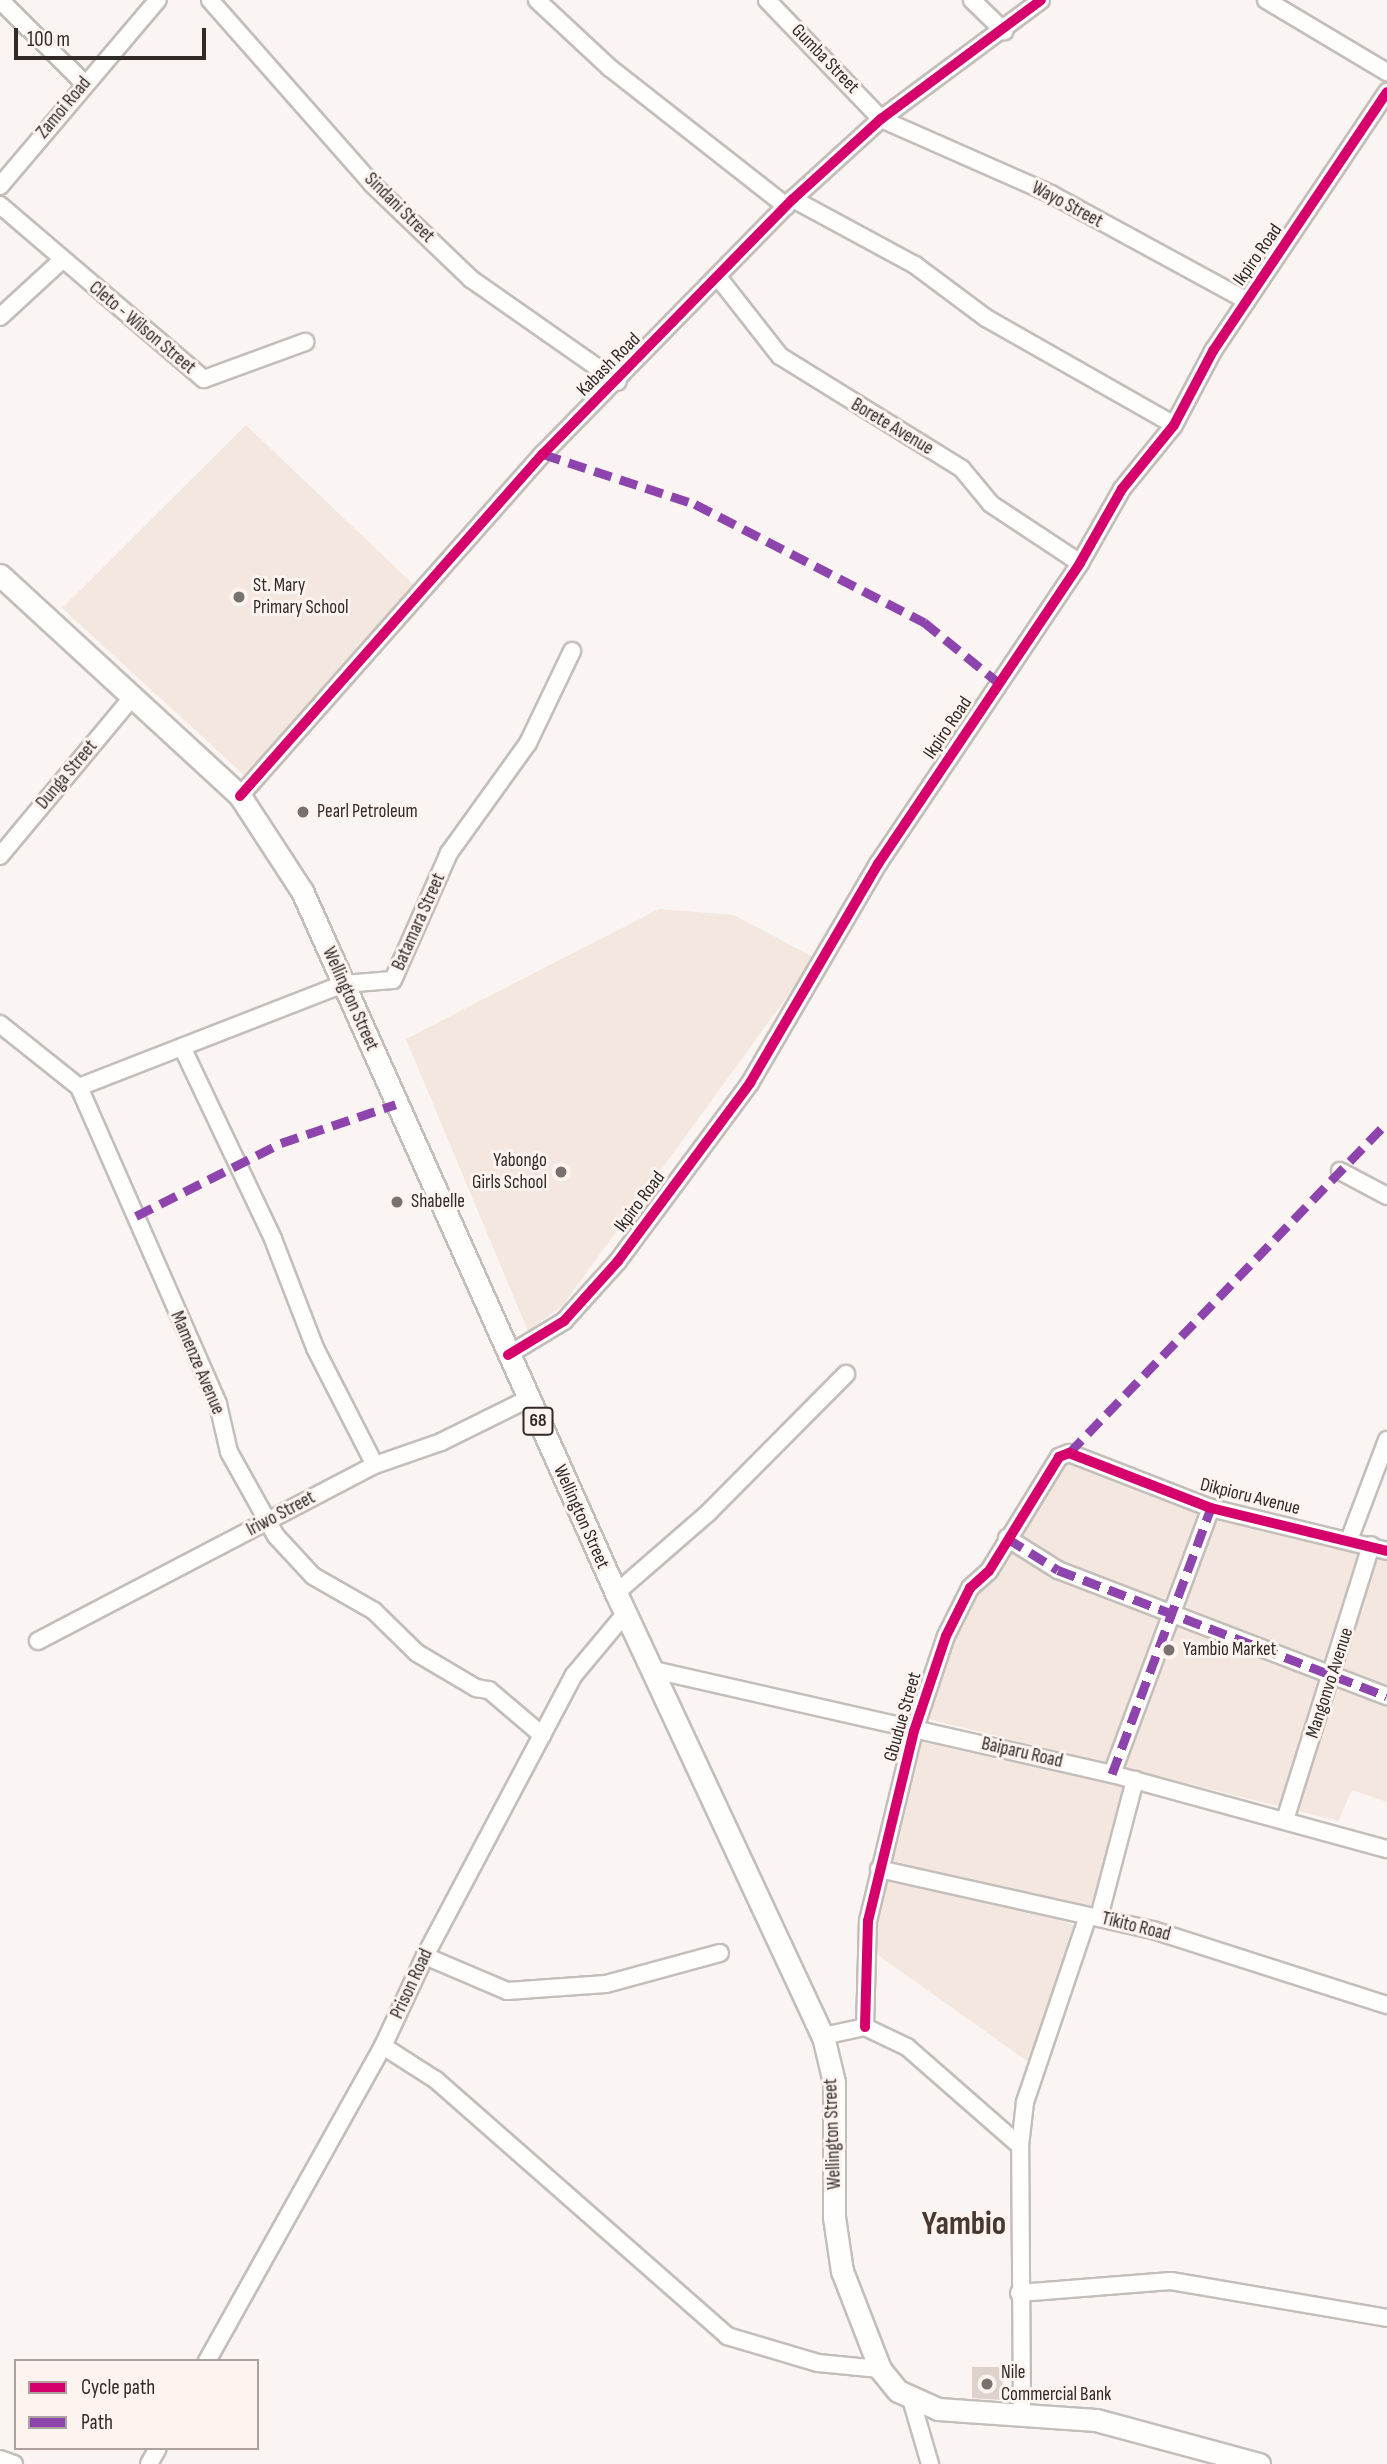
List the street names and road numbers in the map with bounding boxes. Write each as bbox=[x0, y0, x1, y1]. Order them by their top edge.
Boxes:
street label: Gumba Street bbox=[786, 19, 864, 99]
street label: Zamoi Road bbox=[32, 73, 96, 143]
street label: Sindani Street bbox=[359, 168, 439, 248]
street label: Wayo Street bbox=[1028, 177, 1106, 233]
street label: Ikpiro Road bbox=[1229, 220, 1287, 290]
street label: Cleto - Wilson Street bbox=[84, 277, 200, 379]
street label: Kabash Road bbox=[572, 328, 646, 402]
street label: Borete Avenue bbox=[847, 394, 937, 460]
street label: Ikpiro Road bbox=[919, 693, 977, 763]
street label: Dunga Street bbox=[32, 736, 102, 814]
street label: Batamara Street bbox=[387, 870, 451, 974]
street label: Wellington Street bbox=[317, 944, 383, 1054]
street label: Ikpiro Road bbox=[610, 1167, 670, 1237]
street label: Mamenze Avenue bbox=[165, 1308, 229, 1418]
road number: 68 bbox=[522, 1406, 554, 1436]
street label: Wellington Street bbox=[548, 1462, 614, 1572]
street label: Dikpioru Avenue bbox=[1198, 1474, 1302, 1520]
street label: Iriwo Street bbox=[243, 1486, 319, 1542]
street label: Mangonvo Avenue bbox=[1301, 1625, 1359, 1741]
street label: Gbudue Street bbox=[879, 1670, 927, 1764]
street label: Baiparu Road bbox=[979, 1733, 1065, 1773]
street label: Tikito Road bbox=[1099, 1907, 1173, 1947]
street label: Prison Road bbox=[386, 1945, 438, 2023]
street label: Wellington Street bbox=[820, 2078, 846, 2190]

